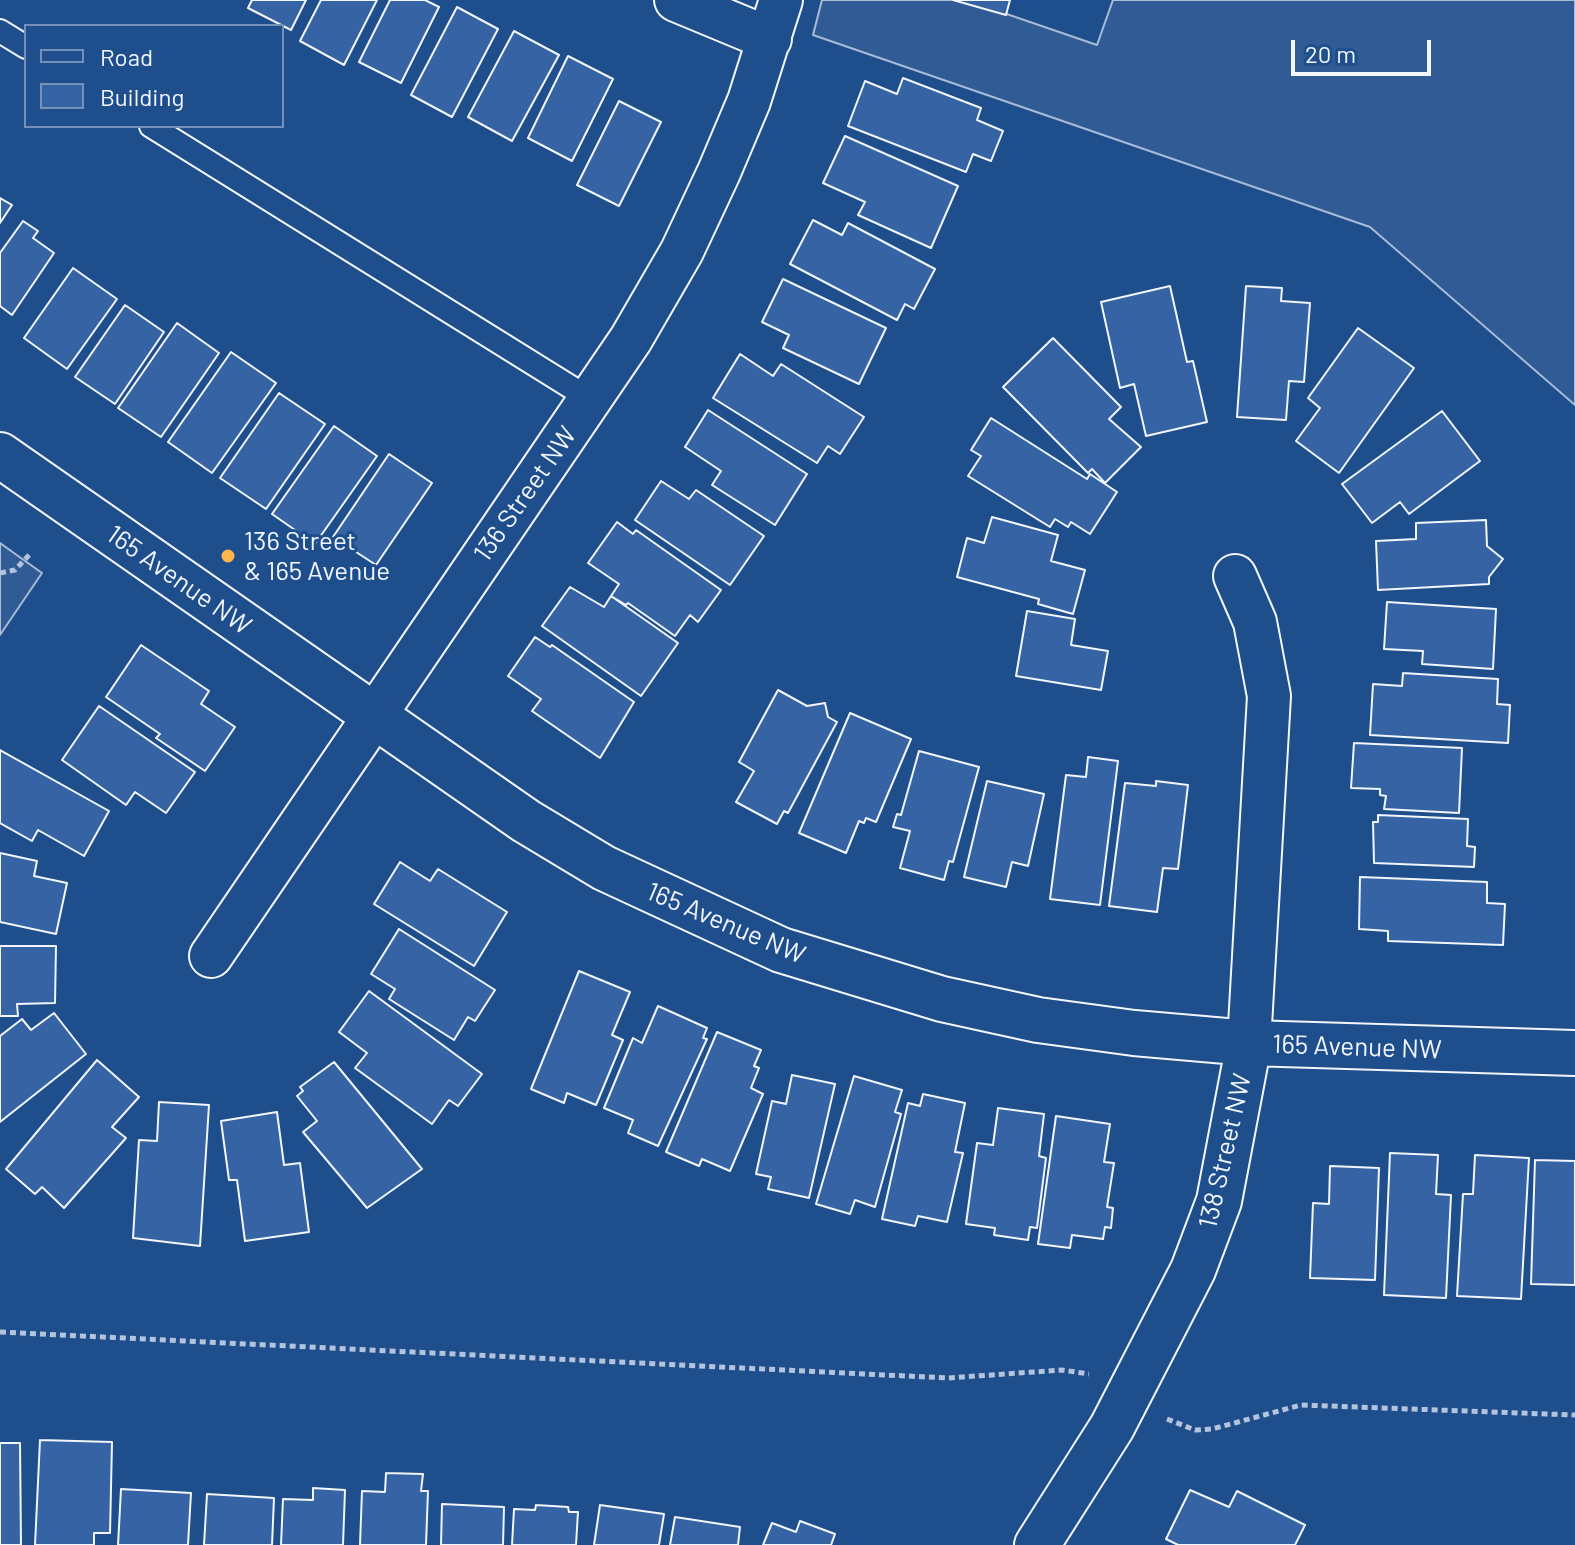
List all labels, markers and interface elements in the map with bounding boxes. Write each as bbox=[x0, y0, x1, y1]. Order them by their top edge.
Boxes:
legend bbox=[24, 24, 284, 128]
scale bar bbox=[1295, 24, 1435, 74]
text: 20 m bbox=[1305, 39, 1356, 68]
text: Road bbox=[100, 42, 153, 71]
text: Building bbox=[100, 82, 184, 111]
street label: 136 Street NW bbox=[467, 420, 583, 568]
street label: 165 Avenue NW bbox=[101, 519, 257, 641]
place label: 136 Street & 165 Avenue bbox=[244, 525, 390, 586]
marker: 136 Street & 165 Avenue bbox=[219, 547, 237, 565]
street label: 165 Avenue NW bbox=[642, 876, 810, 970]
street label: 165 Avenue NW bbox=[1272, 1028, 1442, 1066]
street label: 138 Street NW bbox=[1192, 1071, 1258, 1231]

